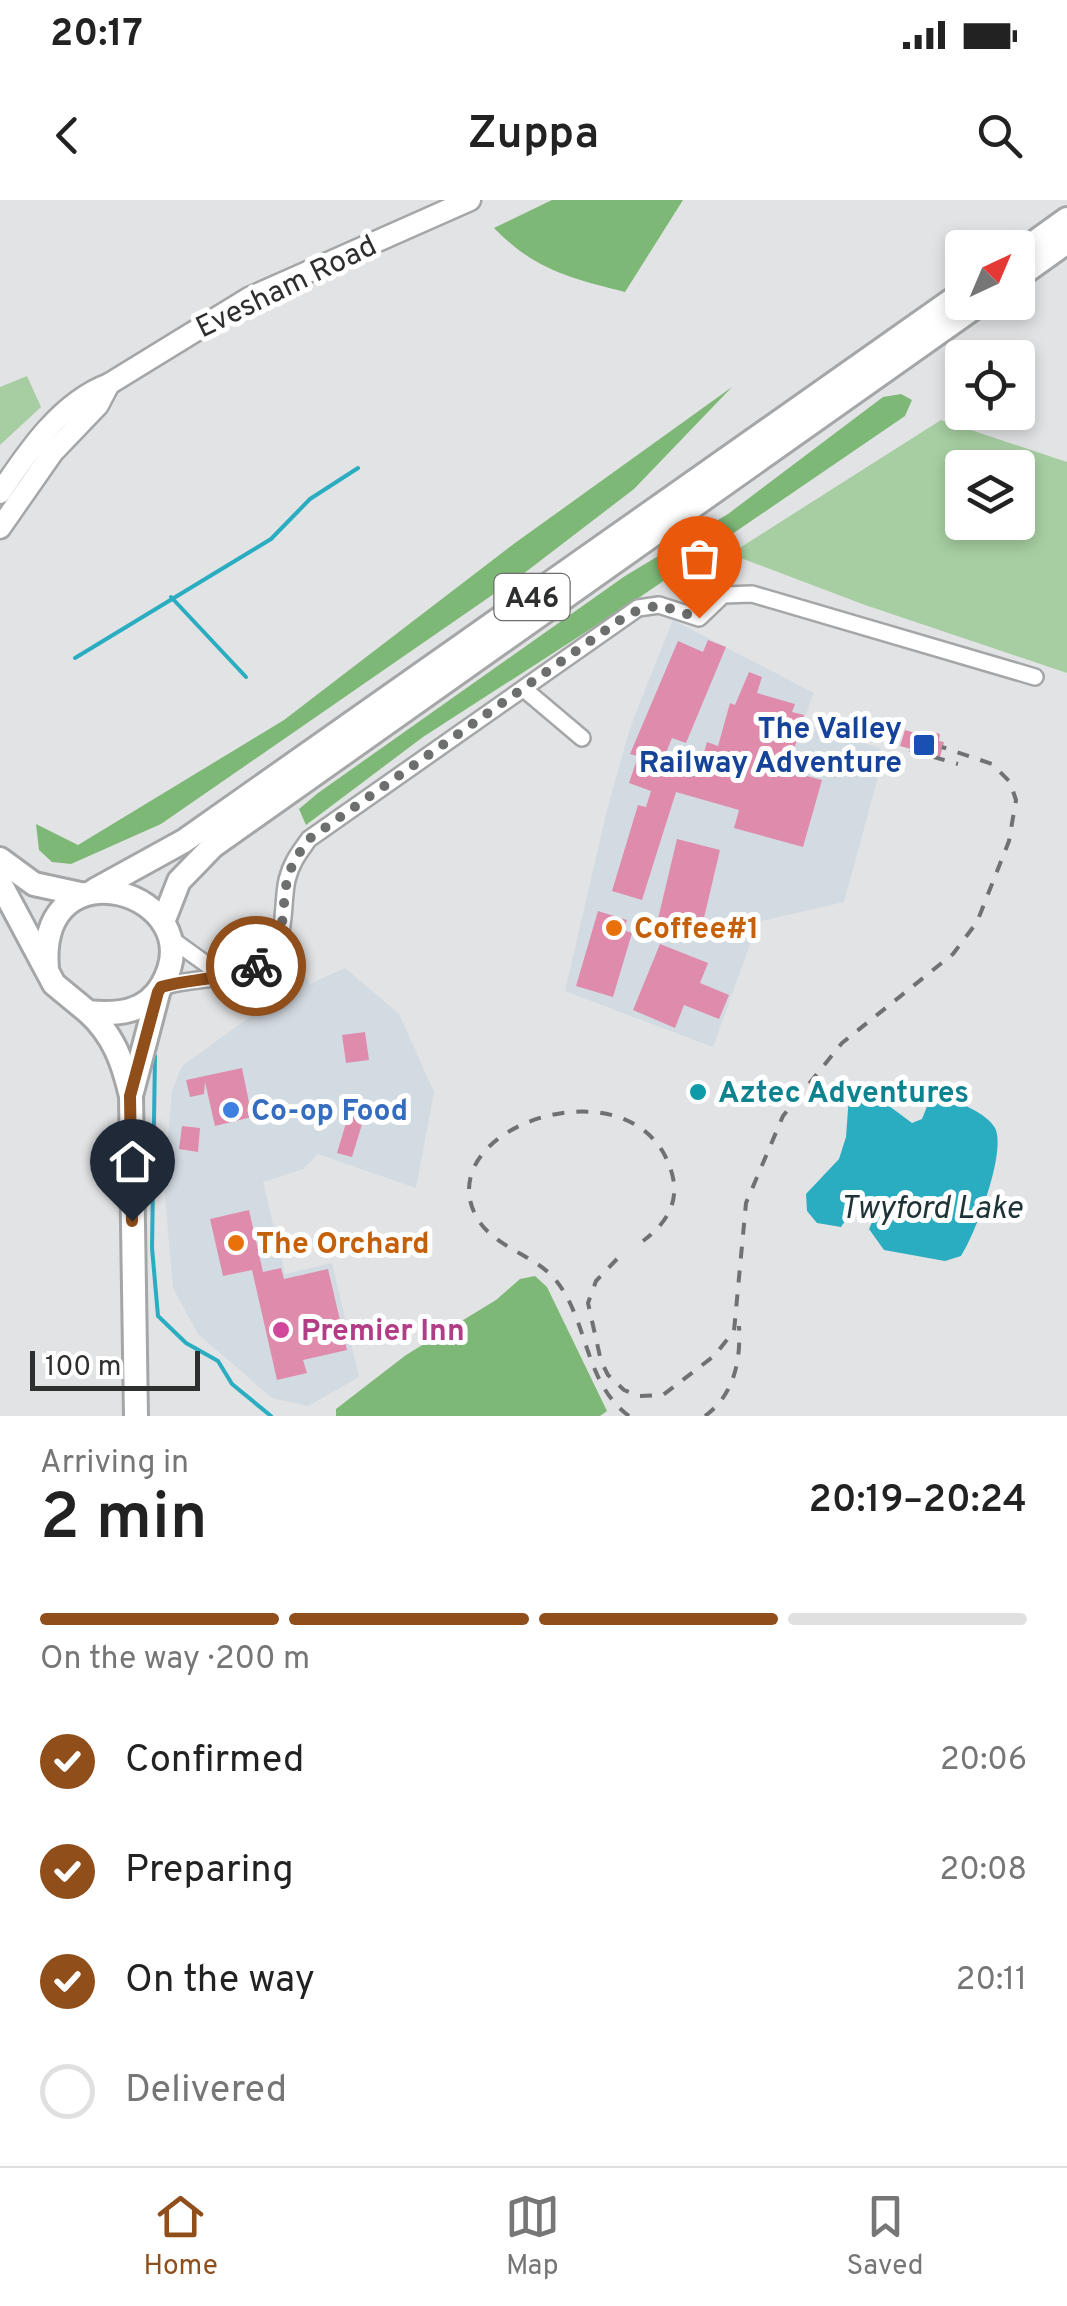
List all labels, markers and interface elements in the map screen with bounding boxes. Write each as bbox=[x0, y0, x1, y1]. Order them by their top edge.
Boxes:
text: 20:17 bbox=[50, 11, 143, 60]
text: Zuppa bbox=[468, 107, 599, 164]
icon: back bbox=[40, 108, 95, 163]
icon: search bbox=[972, 108, 1027, 163]
street label: Evesham Road bbox=[191, 229, 384, 348]
north arrow bbox=[945, 230, 1035, 320]
map controls bbox=[945, 230, 1035, 540]
button: locate bbox=[945, 340, 1035, 430]
button: layers bbox=[945, 450, 1035, 540]
pin bbox=[657, 516, 742, 619]
icon: bag bbox=[672, 531, 727, 586]
road number: A46 bbox=[494, 574, 570, 620]
place label: The Valley Railway Adventure bbox=[639, 712, 902, 783]
marker: The Valley Railway Adventure bbox=[911, 732, 937, 758]
place label: Coffee#1 bbox=[634, 912, 759, 949]
courier bbox=[206, 916, 306, 1016]
marker: Coffee#1 bbox=[603, 917, 625, 939]
icon: bike bbox=[229, 939, 284, 994]
place label: Aztec Adventures bbox=[718, 1076, 969, 1113]
marker: Aztec Adventures bbox=[687, 1081, 709, 1103]
place label: Co-op Food bbox=[251, 1094, 408, 1131]
marker: Co-op Food bbox=[220, 1099, 242, 1121]
pin bbox=[90, 1119, 175, 1222]
icon: home bbox=[105, 1134, 160, 1189]
water label: Twyford Lake bbox=[840, 1190, 1023, 1230]
place label: The Orchard bbox=[256, 1227, 430, 1264]
marker: The Orchard bbox=[225, 1232, 247, 1254]
place label: Premier Inn bbox=[301, 1314, 465, 1351]
marker: Premier Inn bbox=[270, 1319, 292, 1341]
scale bar bbox=[30, 1346, 200, 1390]
text: 100 m bbox=[45, 1350, 121, 1386]
text: Arriving in bbox=[40, 1444, 189, 1484]
text: 20:19–20:24 bbox=[809, 1477, 1027, 1526]
text: 2 min bbox=[40, 1480, 208, 1562]
text: On the way · 200 m bbox=[40, 1640, 310, 1680]
icon: check bbox=[40, 1734, 95, 1789]
text: Confirmed bbox=[125, 1737, 304, 1786]
text: 20:06 bbox=[940, 1741, 1027, 1781]
icon: check bbox=[40, 1844, 95, 1899]
text: Preparing bbox=[125, 1847, 294, 1896]
text: 20:08 bbox=[940, 1851, 1027, 1891]
icon: check bbox=[40, 1954, 95, 2009]
text: On the way bbox=[125, 1957, 315, 2006]
text: 20:11 bbox=[956, 1961, 1027, 2001]
text: Delivered bbox=[125, 2067, 287, 2116]
tab: Home bbox=[143, 2189, 218, 2285]
tab: Map bbox=[505, 2189, 560, 2285]
tab: Saved bbox=[847, 2189, 924, 2285]

